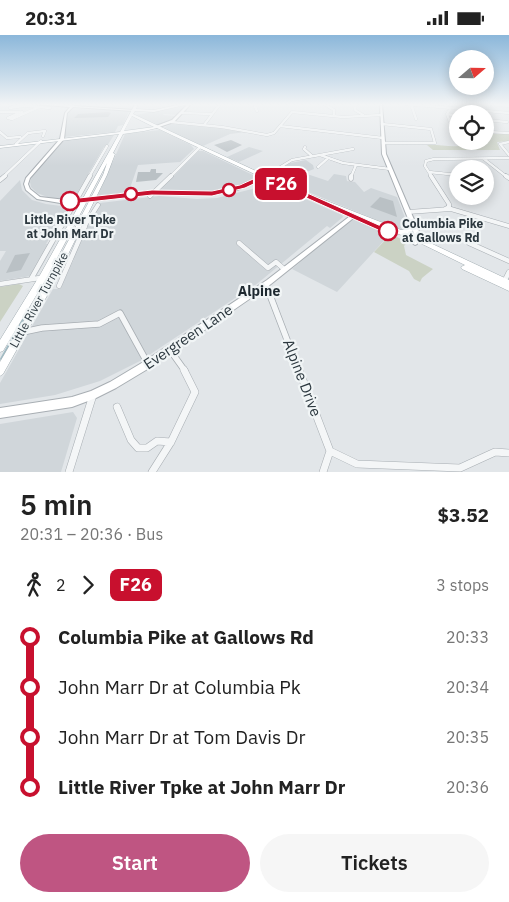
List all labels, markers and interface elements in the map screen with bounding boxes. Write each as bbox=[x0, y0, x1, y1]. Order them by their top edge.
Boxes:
text: 20:31 bbox=[25, 6, 77, 30]
north arrow bbox=[449, 50, 494, 95]
map controls bbox=[449, 50, 494, 205]
button: locate bbox=[449, 105, 494, 150]
button: layers bbox=[449, 160, 494, 205]
line badge: F26 bbox=[252, 168, 310, 200]
text: F26 bbox=[265, 172, 297, 195]
unlabelled marker bbox=[222, 183, 236, 197]
unlabelled marker bbox=[124, 187, 138, 201]
marker: Little River Tpke at John Marr Dr bbox=[60, 191, 80, 211]
place label: Little River Tpke at John Marr Dr bbox=[24, 212, 116, 241]
place label: Columbia Pike at Gallows Rd bbox=[402, 216, 483, 245]
marker: Columbia Pike at Gallows Rd bbox=[378, 221, 398, 241]
street label: Little River Turnpike bbox=[6, 249, 71, 350]
district label: Alpine bbox=[238, 282, 280, 300]
street label: Evergreen Lane bbox=[139, 300, 236, 373]
street label: Alpine Drive bbox=[279, 336, 326, 419]
text: 5 min bbox=[20, 486, 92, 523]
text: $3.52 bbox=[437, 503, 489, 527]
text: 20:31 – 20:36 · Bus bbox=[20, 524, 163, 544]
icon: walk bbox=[20, 571, 48, 599]
icon: forward bbox=[74, 571, 102, 599]
text: F26 bbox=[120, 573, 152, 596]
text: 2 bbox=[56, 575, 66, 595]
text: 3 stops bbox=[436, 575, 489, 595]
text: Columbia Pike at Gallows Rd bbox=[58, 625, 314, 649]
text: 20:33 bbox=[446, 627, 489, 647]
text: John Marr Dr at Columbia Pk bbox=[58, 675, 301, 699]
text: 20:34 bbox=[446, 677, 489, 697]
text: John Marr Dr at Tom Davis Dr bbox=[58, 725, 306, 749]
text: 20:35 bbox=[446, 727, 489, 747]
text: Little River Tpke at John Marr Dr bbox=[58, 775, 346, 799]
text: 20:36 bbox=[446, 777, 489, 797]
button: Start bbox=[20, 834, 250, 892]
button: Tickets bbox=[260, 834, 489, 892]

